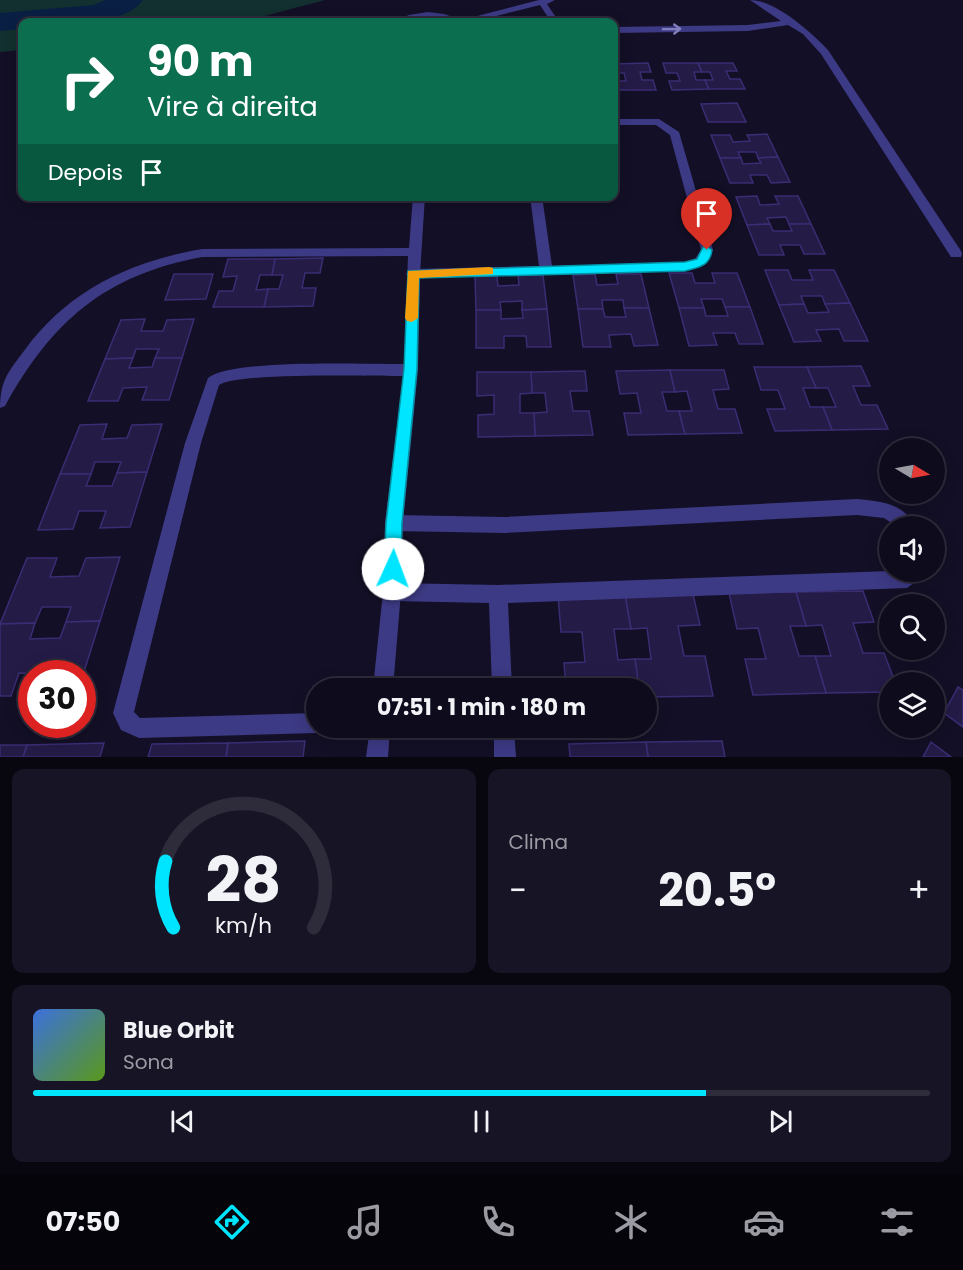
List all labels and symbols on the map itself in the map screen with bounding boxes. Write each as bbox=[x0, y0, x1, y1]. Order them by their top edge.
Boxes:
one-way arrow bbox=[661, 23, 681, 35]
pin bbox=[681, 188, 732, 250]
north arrow bbox=[879, 438, 945, 504]
position arrow bbox=[361, 537, 425, 601]
speed limit sign: 30 bbox=[18, 660, 96, 738]

